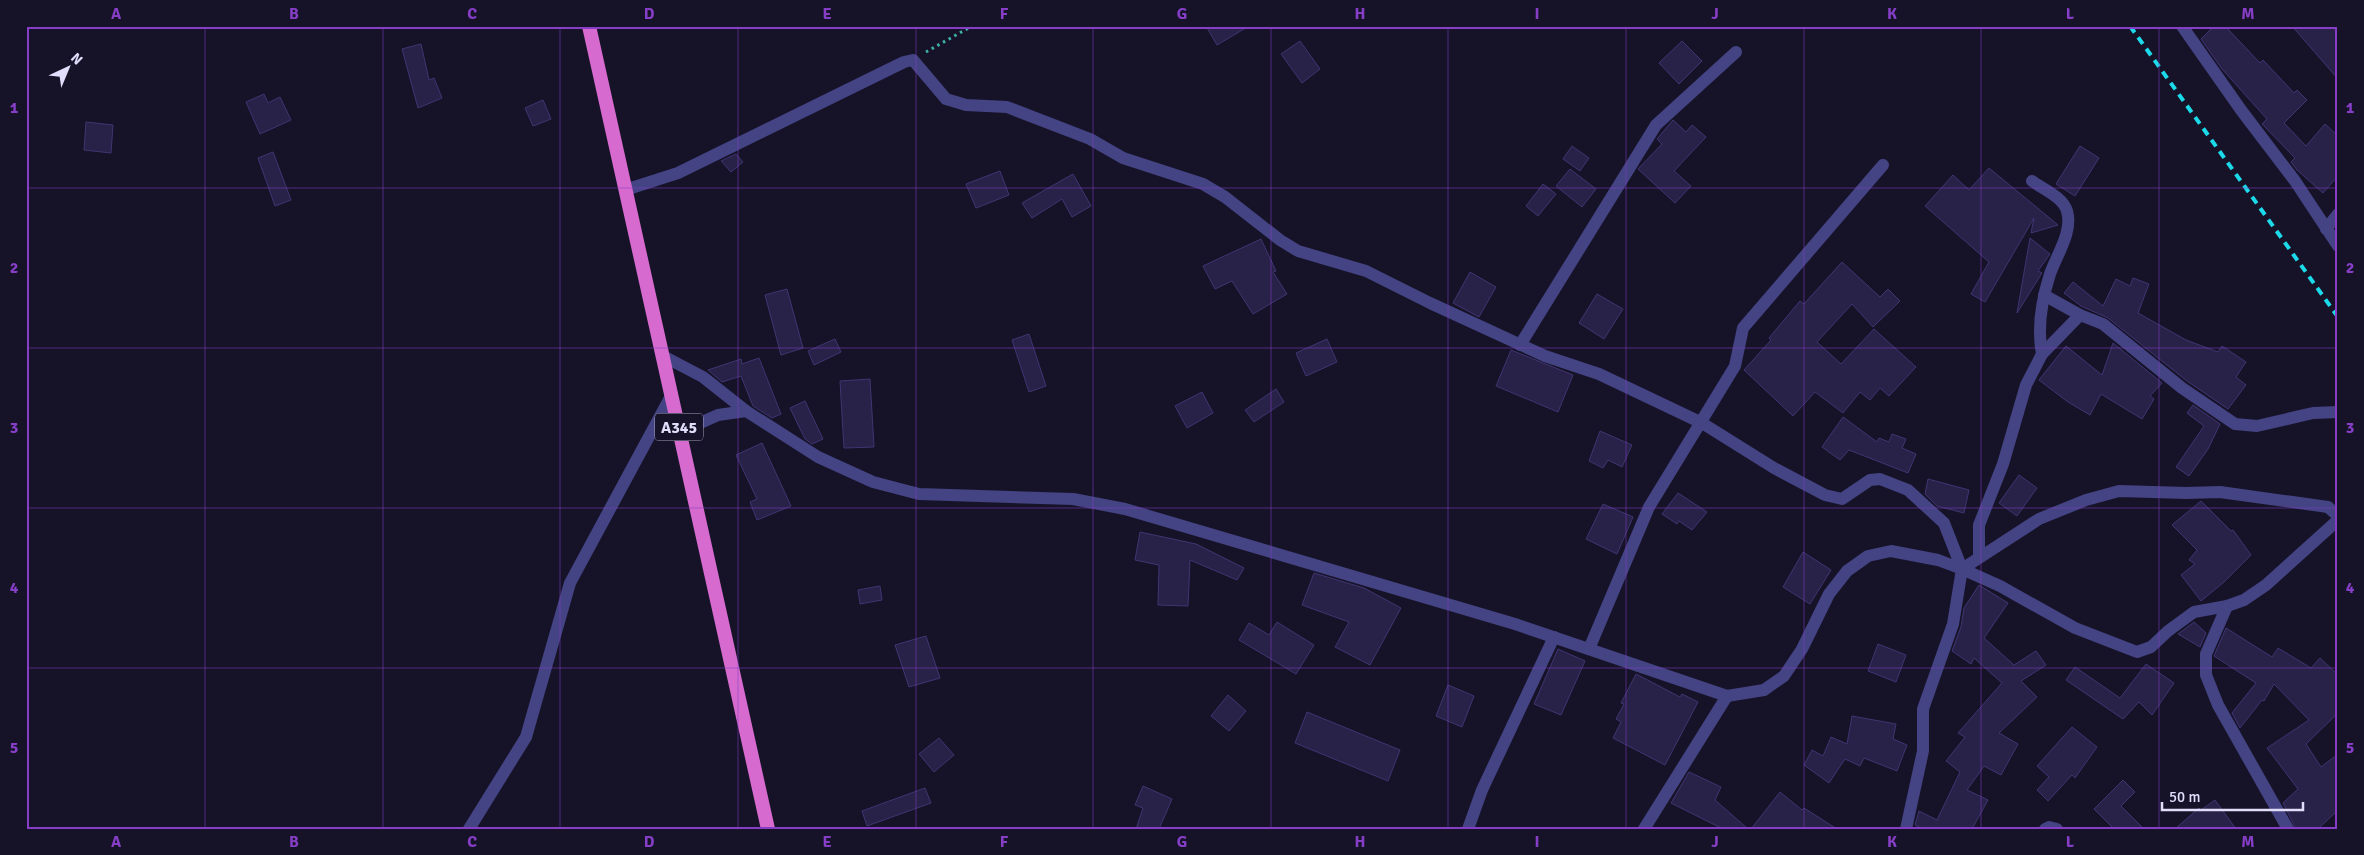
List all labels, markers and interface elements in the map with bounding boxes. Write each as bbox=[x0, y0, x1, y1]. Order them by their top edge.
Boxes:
text: A bbox=[111, 4, 122, 24]
text: B bbox=[289, 4, 299, 24]
text: C bbox=[467, 4, 477, 24]
text: D bbox=[644, 4, 655, 24]
text: E bbox=[822, 4, 832, 24]
text: F bbox=[1000, 4, 1009, 24]
text: G bbox=[1177, 4, 1187, 24]
text: H bbox=[1355, 4, 1365, 24]
text: I bbox=[1534, 4, 1540, 24]
text: J bbox=[1711, 4, 1719, 24]
text: K bbox=[1887, 4, 1897, 24]
text: L bbox=[2066, 4, 2075, 24]
text: M bbox=[2241, 4, 2255, 24]
north arrow bbox=[42, 42, 92, 92]
text: N bbox=[67, 50, 86, 69]
text: 1 bbox=[10, 98, 19, 118]
text: 1 bbox=[2346, 98, 2355, 118]
text: 2 bbox=[10, 258, 18, 278]
text: 2 bbox=[2346, 258, 2354, 278]
road number: A345 bbox=[655, 414, 703, 441]
text: 3 bbox=[10, 418, 18, 438]
text: 3 bbox=[2346, 418, 2354, 438]
text: 4 bbox=[10, 578, 19, 598]
text: 4 bbox=[2346, 578, 2355, 598]
text: 5 bbox=[10, 738, 18, 758]
text: 5 bbox=[2346, 738, 2354, 758]
scale bar bbox=[2162, 780, 2303, 812]
text: 50 m bbox=[2169, 788, 2200, 806]
text: A bbox=[111, 832, 122, 852]
text: B bbox=[289, 832, 299, 852]
text: C bbox=[467, 832, 477, 852]
text: D bbox=[644, 832, 655, 852]
text: E bbox=[822, 832, 832, 852]
text: F bbox=[1000, 832, 1009, 852]
text: G bbox=[1177, 832, 1187, 852]
text: H bbox=[1355, 832, 1365, 852]
text: I bbox=[1534, 832, 1540, 852]
text: J bbox=[1711, 832, 1719, 852]
text: K bbox=[1887, 832, 1897, 852]
text: L bbox=[2066, 832, 2075, 852]
text: M bbox=[2241, 832, 2255, 852]

